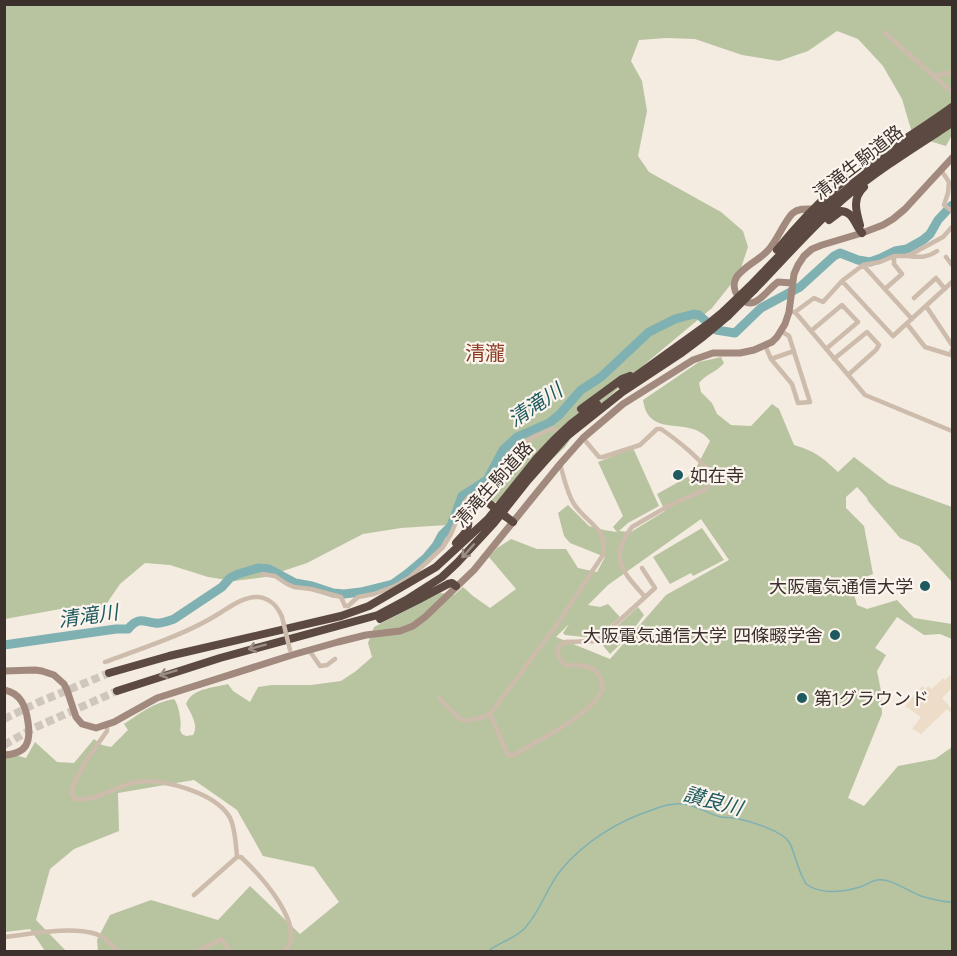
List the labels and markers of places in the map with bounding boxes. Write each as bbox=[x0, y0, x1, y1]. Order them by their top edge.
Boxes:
place label: 如在寺 bbox=[690, 465, 744, 486]
marker: 如在寺 bbox=[671, 468, 685, 482]
place label: 大阪電気通信大学 bbox=[769, 576, 913, 597]
marker: 大阪電気通信大学 bbox=[918, 579, 932, 593]
place label: 大阪電気通信大学 四條畷学舎 bbox=[583, 625, 823, 646]
marker: 大阪電気通信大学 四條畷学舎 bbox=[828, 628, 842, 642]
place label: 第1グラウンド bbox=[814, 688, 929, 709]
marker: 第1グラウンド bbox=[795, 691, 809, 705]

